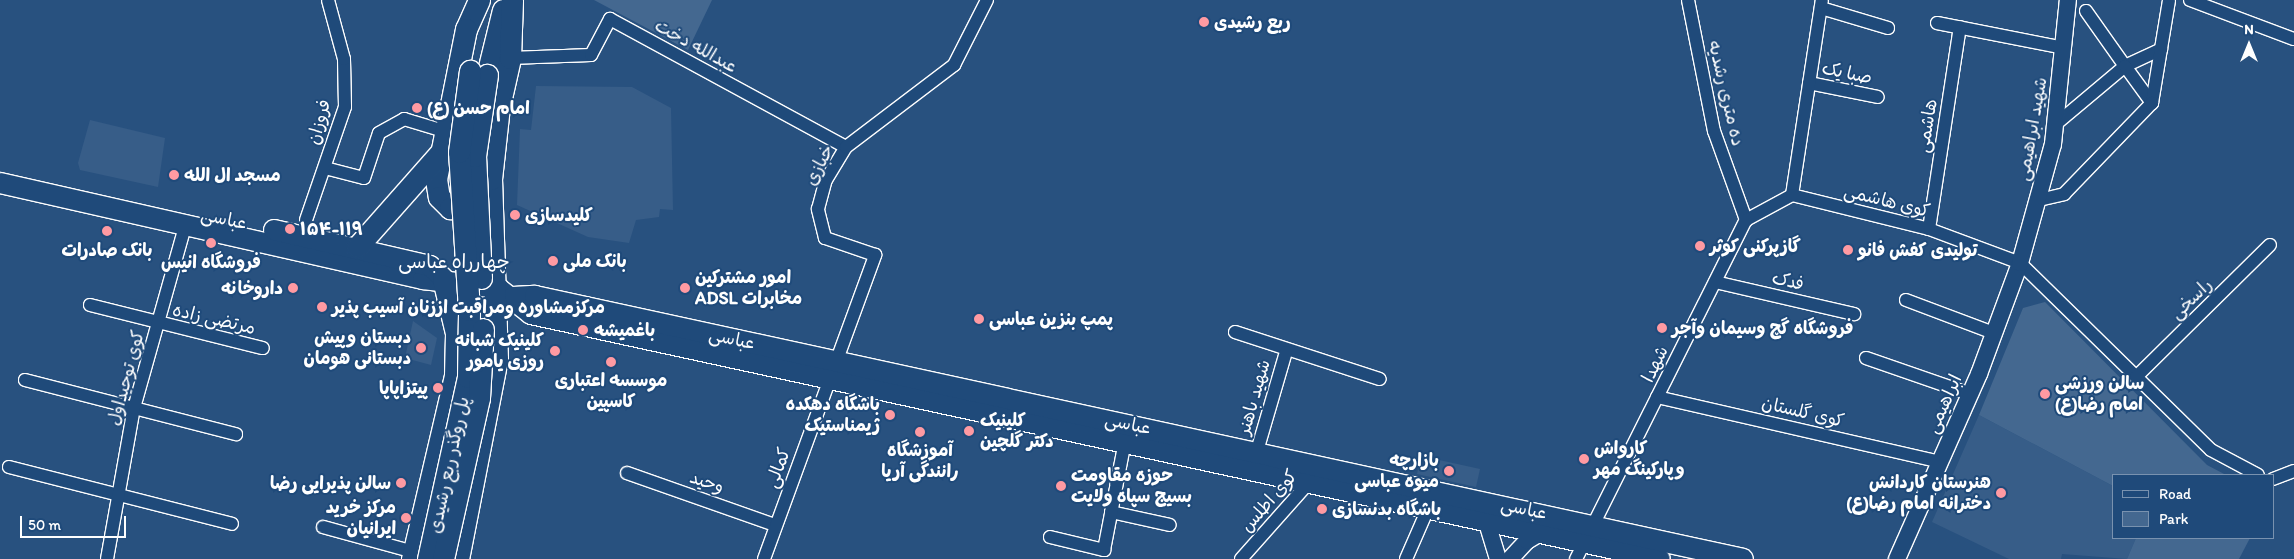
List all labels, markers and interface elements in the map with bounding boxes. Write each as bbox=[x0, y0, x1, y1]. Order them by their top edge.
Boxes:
place label: ربع رشیدی bbox=[1214, 11, 1291, 33]
street label: عبدالله دخت bbox=[651, 14, 741, 78]
marker: ربع رشیدی bbox=[1198, 16, 1210, 28]
north arrow bbox=[2224, 20, 2274, 70]
text: N bbox=[2244, 21, 2254, 38]
street label: ده متری رشدیه bbox=[1703, 38, 1749, 148]
street label: صبا یک bbox=[1820, 57, 1874, 89]
street label: شهید ابراهیمی bbox=[2012, 75, 2052, 183]
street label: فروزان bbox=[303, 97, 335, 147]
place label: امام حسن (ع) bbox=[427, 97, 530, 119]
street label: هاشمی bbox=[1912, 98, 1942, 154]
marker: امام حسن (ع) bbox=[411, 102, 423, 114]
street label: خبازی bbox=[800, 141, 838, 189]
place label: مسجد ال الله bbox=[184, 164, 281, 186]
marker: مسجد ال الله bbox=[168, 169, 180, 181]
street label: کوی هاشمی bbox=[1842, 180, 1932, 222]
street label: عباسى bbox=[199, 204, 249, 234]
place label: کلیدسازی bbox=[525, 204, 593, 226]
marker: کلیدسازی bbox=[509, 209, 521, 221]
place label: ۱۵۴-۱۱۹ bbox=[300, 218, 363, 240]
marker: ۱۵۴-۱۱۹ bbox=[284, 223, 296, 235]
marker: بانک صادرات bbox=[101, 225, 113, 237]
place label: گازپرکنی کوثر bbox=[1710, 235, 1801, 257]
marker: فروشگاه انیس bbox=[205, 237, 217, 249]
place label: بانک صادرات bbox=[61, 239, 153, 261]
place label: تولیدی کفش فانو bbox=[1858, 239, 1977, 261]
marker: گازپرکنی کوثر bbox=[1694, 240, 1706, 252]
marker: تولیدی کفش فانو bbox=[1842, 244, 1854, 256]
place label: بانک ملی bbox=[563, 250, 627, 272]
place label: فروشگاه انیس bbox=[161, 251, 261, 273]
district label: چهارراه عباسی bbox=[398, 251, 510, 273]
marker: بانک ملی bbox=[547, 255, 559, 267]
place label: امور مشترکین ADSL مخابرات bbox=[695, 267, 802, 310]
street label: فدک bbox=[1770, 267, 1806, 295]
street label: راسخی bbox=[2166, 274, 2216, 324]
place label: داروخانه bbox=[221, 277, 283, 299]
marker: داروخانه bbox=[287, 282, 299, 294]
marker: امور مشترکین ADSL مخابرات bbox=[679, 282, 691, 294]
place label: مرکزمشاوره ومراقبت اززنان آسیب پذیر bbox=[332, 296, 605, 318]
street label: مرتضی زاده bbox=[170, 299, 258, 339]
marker: مرکزمشاوره ومراقبت اززنان آسیب پذیر bbox=[316, 301, 328, 313]
place label: پمپ بنزین عباسی bbox=[989, 308, 1113, 330]
marker: پمپ بنزین عباسی bbox=[973, 313, 985, 325]
place label: فروشگاه گچ وسیمان وآجر bbox=[1672, 317, 1853, 339]
place label: باغمیشه bbox=[594, 319, 655, 341]
marker: فروشگاه گچ وسیمان وآجر bbox=[1656, 322, 1668, 334]
marker: باغمیشه bbox=[576, 323, 590, 337]
street label: عباسى bbox=[707, 324, 757, 354]
place label: دبستان وپیش دبستانی هومان bbox=[303, 327, 411, 369]
street label: کوی توحیداول bbox=[103, 328, 149, 428]
place label: کلینیک شبانه روزی یامور bbox=[455, 330, 544, 372]
marker: دبستان وپیش دبستانی هومان bbox=[415, 342, 427, 354]
street label: شهدا bbox=[1637, 342, 1673, 386]
marker: کلینیک شبانه روزی یامور bbox=[548, 344, 562, 358]
marker: موسسه اعتباری کاسپین bbox=[605, 356, 617, 368]
street label: شهید باهنر bbox=[1233, 357, 1275, 437]
place label: موسسه اعتباری کاسپین bbox=[555, 370, 667, 412]
street label: ابراهیمی bbox=[1921, 371, 1967, 437]
place label: سالن ورزشی امام رضا(ع) bbox=[2055, 373, 2144, 416]
place label: پیتزاپاپا bbox=[379, 377, 428, 399]
marker: پیتزاپاپا bbox=[432, 382, 444, 394]
marker: سالن ورزشی امام رضا(ع) bbox=[2039, 388, 2051, 400]
street label: کوی گلستان bbox=[1760, 392, 1846, 432]
place label: باشگاه دهکده ژیمناستیک bbox=[786, 394, 880, 436]
street label: پل روگذر ربع رشیدی bbox=[424, 395, 474, 535]
marker: باشگاه دهکده ژیمناستیک bbox=[884, 409, 896, 421]
street label: عباسى bbox=[1103, 409, 1153, 439]
place label: کلینیک دکتر گلچین bbox=[980, 410, 1054, 452]
marker: کلینیک دکتر گلچین bbox=[962, 424, 976, 438]
marker: آموزشگاه رانندگی آریا bbox=[914, 426, 926, 438]
place label: کارواش وپارکینگ مهر bbox=[1594, 438, 1685, 480]
place label: آموزشگاه رانندگی آریا bbox=[881, 440, 959, 482]
street label: کمالی bbox=[761, 445, 795, 491]
place label: بازارچه میوه عباسی bbox=[1354, 450, 1439, 492]
marker: کارواش وپارکینگ مهر bbox=[1578, 453, 1590, 465]
place label: حوزه مقاومت بسیج سپاه ولایت bbox=[1071, 465, 1192, 508]
street label: کوی اطلس bbox=[1236, 465, 1302, 537]
marker: بازارچه میوه عباسی bbox=[1443, 465, 1455, 477]
street label: وحید bbox=[687, 466, 727, 498]
place label: سالن پذیرایی رضا bbox=[270, 472, 391, 494]
place label: هنرستان کاردانش دخترانه امام رضا(ع) bbox=[1846, 472, 1991, 514]
legend bbox=[2112, 474, 2274, 539]
marker: سالن پذیرایی رضا bbox=[395, 477, 407, 489]
marker: حوزه مقاومت بسیج سپاه ولایت bbox=[1055, 480, 1067, 492]
text: Road bbox=[2159, 485, 2191, 503]
marker: هنرستان کاردانش دخترانه امام رضا(ع) bbox=[1995, 487, 2007, 499]
street label: عباسى bbox=[1499, 494, 1549, 524]
place label: مرکز خرید ایرانیان bbox=[326, 497, 396, 540]
place label: باشگاه بدنسازی bbox=[1332, 498, 1441, 520]
marker: باشگاه بدنسازی bbox=[1316, 503, 1328, 515]
scale bar bbox=[22, 506, 129, 538]
text: Park bbox=[2159, 510, 2189, 528]
marker: مرکز خرید ایرانیان bbox=[400, 512, 412, 524]
text: 50 m bbox=[28, 516, 61, 534]

